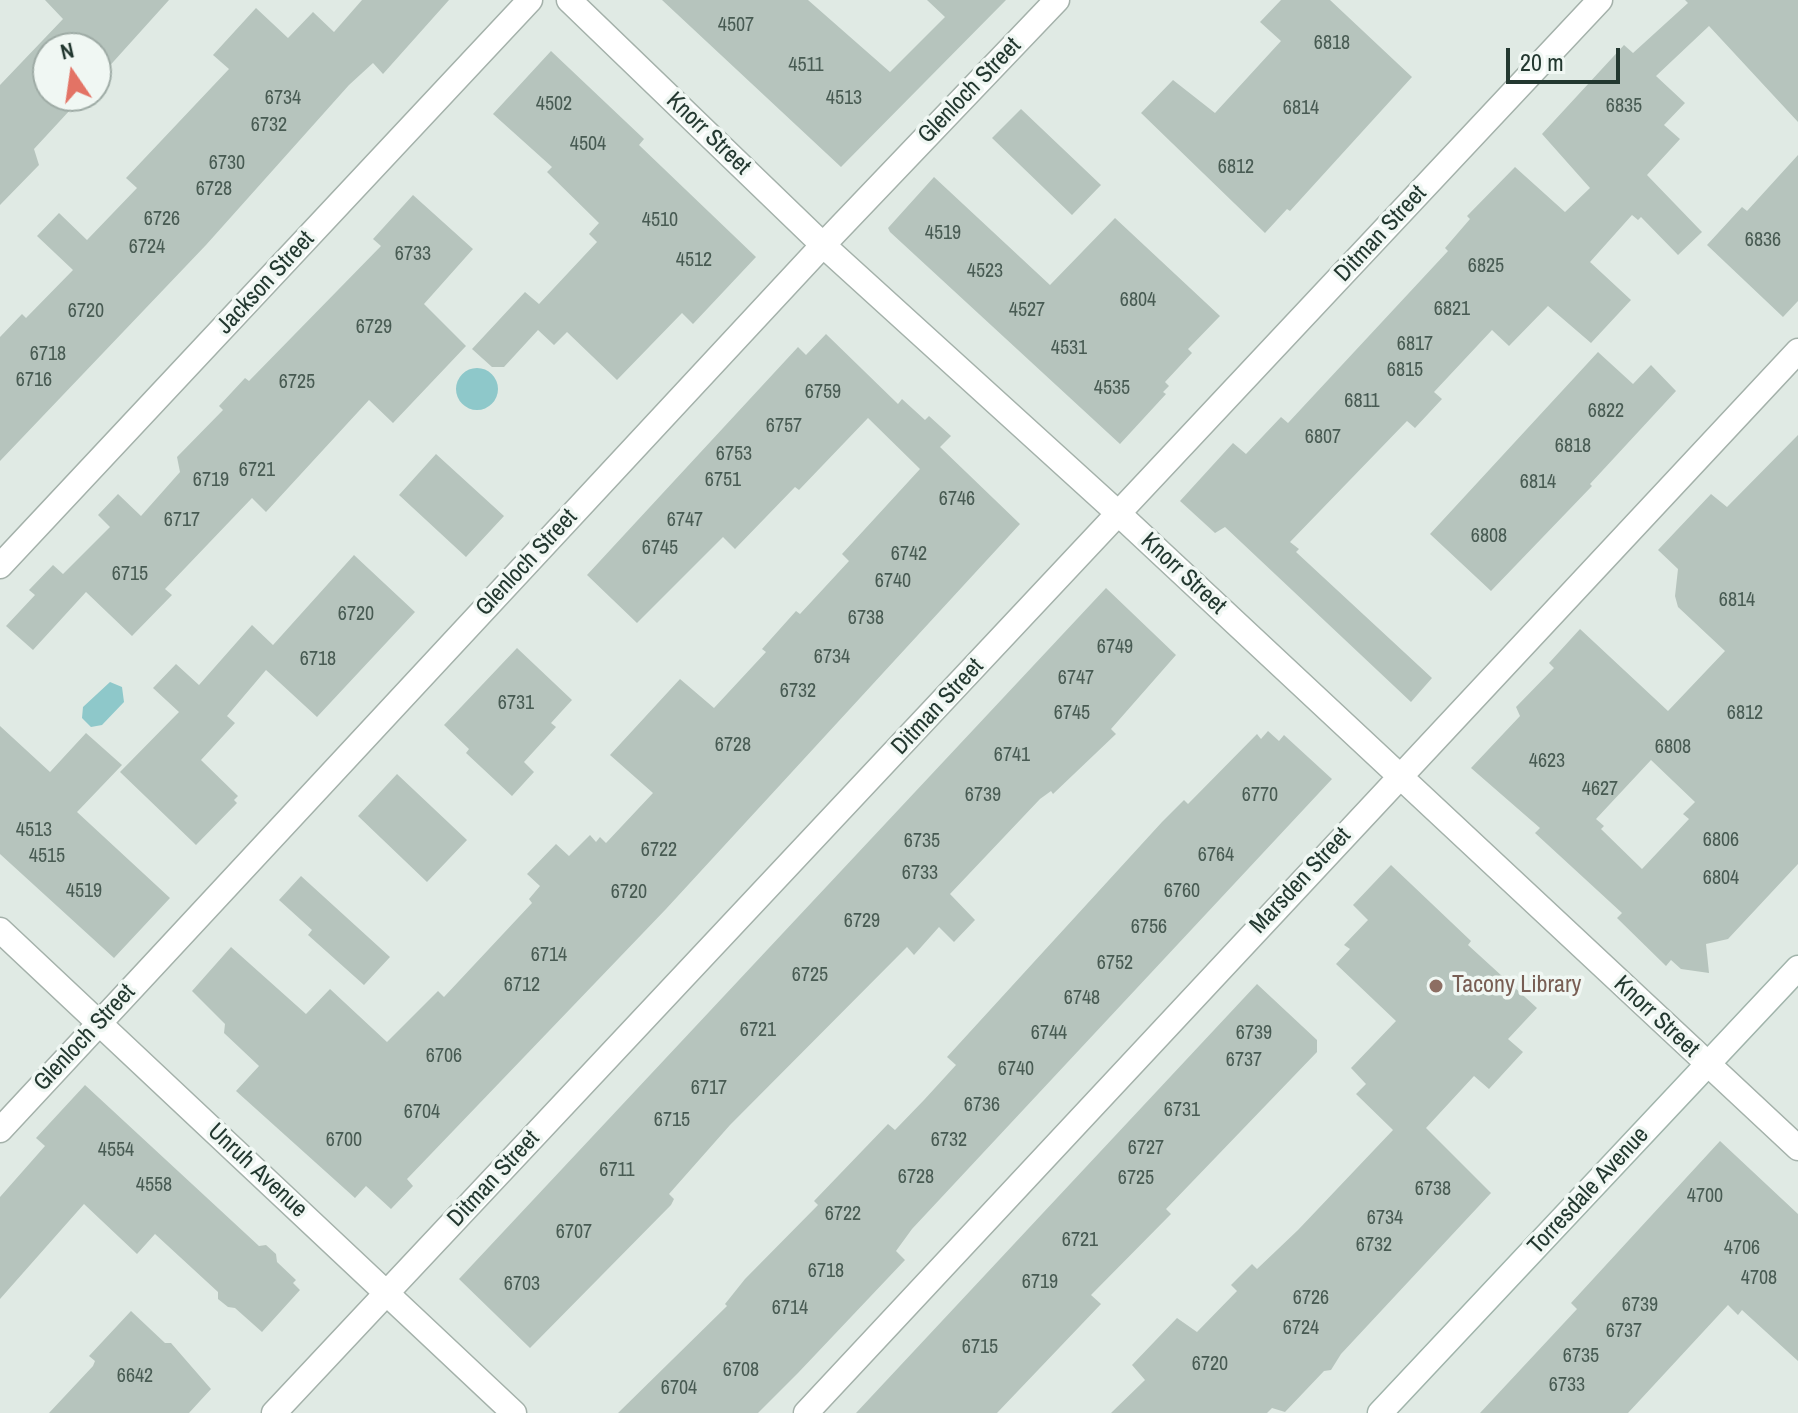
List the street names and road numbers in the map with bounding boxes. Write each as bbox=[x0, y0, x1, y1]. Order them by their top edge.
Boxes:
street label: Glenloch Street bbox=[913, 32, 1027, 150]
street label: Knorr Street bbox=[660, 87, 756, 181]
street label: Ditman Street bbox=[1329, 180, 1433, 288]
street label: Jackson Street bbox=[211, 226, 321, 340]
street label: Glenloch Street bbox=[470, 504, 584, 622]
street label: Knorr Street bbox=[1134, 527, 1232, 621]
street label: Ditman Street bbox=[886, 653, 990, 761]
street label: Marsden Street bbox=[1245, 822, 1357, 940]
street label: Knorr Street bbox=[1607, 970, 1705, 1064]
street label: Glenloch Street bbox=[28, 979, 142, 1097]
street label: Unruh Avenue bbox=[201, 1118, 313, 1224]
street label: Torresdale Avenue bbox=[1523, 1121, 1655, 1261]
street label: Ditman Street bbox=[442, 1125, 546, 1233]

